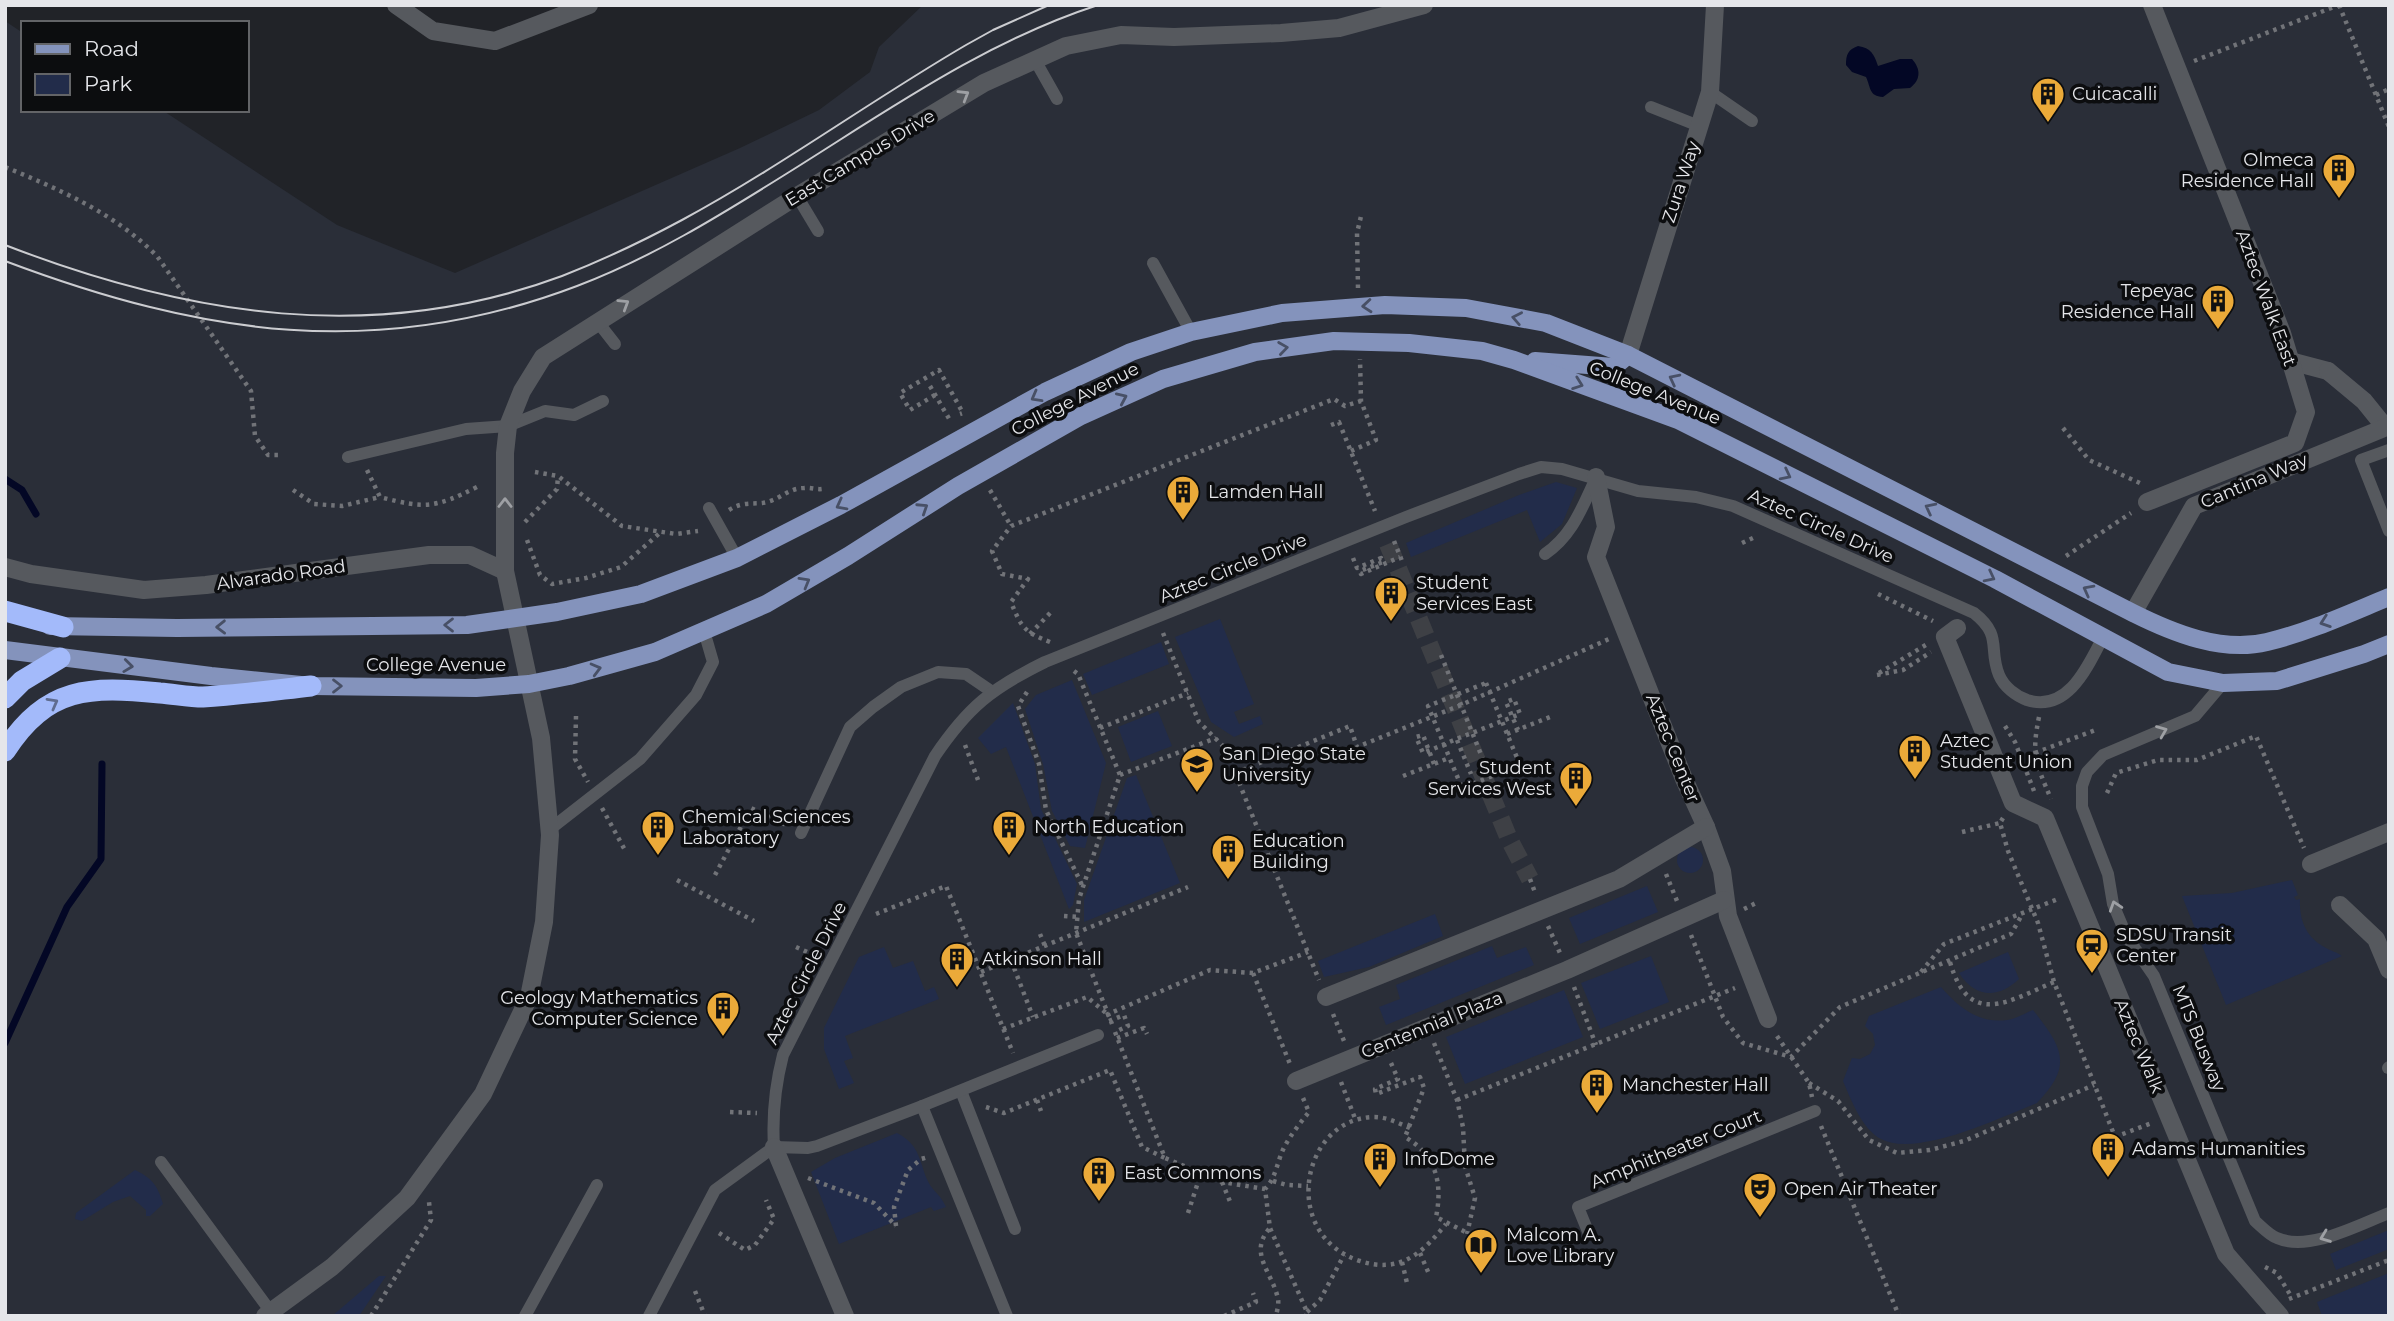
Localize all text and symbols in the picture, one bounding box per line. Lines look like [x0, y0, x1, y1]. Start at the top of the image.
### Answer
legend [21, 21, 248, 112]
text: Road [84, 36, 139, 61]
text: Park [84, 71, 132, 96]
building icon: Cuicacalli [2029, 75, 2067, 124]
place label: Cuicacalli [2072, 83, 2157, 105]
one-way arrow [957, 90, 970, 103]
street label: East Campus Drive [781, 105, 939, 211]
street label: Zura Way [1657, 138, 1705, 226]
place label: Olmeca Residence Hall [2181, 149, 2314, 192]
building icon: Olmeca Residence Hall [2320, 151, 2358, 200]
street label: Aztec Walk East [2231, 227, 2301, 369]
place label: Tepeyac Residence Hall [2061, 280, 2194, 323]
building icon: Tepeyac Residence Hall [2199, 282, 2237, 331]
one-way arrow [1362, 298, 1373, 313]
one-way arrow [617, 300, 630, 313]
one-way arrow [1511, 311, 1523, 326]
one-way arrow [1277, 341, 1289, 356]
street label: College Avenue [1008, 357, 1142, 441]
street label: College Avenue [1586, 357, 1724, 429]
one-way arrow [1669, 373, 1681, 387]
one-way arrow [1572, 375, 1584, 389]
one-way arrow [1030, 389, 1043, 403]
one-way arrow [1115, 392, 1127, 406]
street label: Cantina Way [2197, 448, 2311, 513]
one-way arrow [1779, 466, 1791, 480]
building icon: Lamden Hall [1164, 473, 1202, 522]
place label: Lamden Hall [1208, 481, 1323, 503]
street label: Aztec Circle Drive [1745, 484, 1897, 568]
one-way arrow [497, 497, 513, 508]
one-way arrow [835, 497, 848, 510]
one-way arrow [1925, 503, 1937, 517]
one-way arrow [916, 504, 929, 517]
street label: Aztec Circle Drive [1156, 528, 1310, 608]
street label: Alvarado Road [215, 555, 347, 595]
one-way arrow [1983, 569, 1995, 582]
place label: Student Services East [1416, 572, 1533, 615]
building icon: Student Services East [1372, 574, 1410, 623]
one-way arrow [798, 577, 811, 590]
one-way arrow [2083, 585, 2095, 598]
one-way arrow [2320, 614, 2332, 628]
one-way arrow [443, 617, 453, 633]
one-way arrow [215, 619, 226, 635]
street label: College Avenue [366, 654, 506, 676]
one-way arrow [122, 659, 134, 674]
one-way arrow [590, 663, 602, 677]
one-way arrow [332, 678, 343, 694]
street label: Aztec Center [1641, 690, 1705, 806]
one-way arrow [46, 698, 58, 712]
one-way arrow [2156, 726, 2168, 740]
place label: Aztec Student Union [1940, 730, 2072, 773]
building icon: Aztec Student Union [1896, 732, 1934, 781]
place label: San Diego State University [1222, 743, 1366, 786]
school or university icon: San Diego State University [1178, 745, 1216, 794]
place label: Student Services West [1428, 757, 1552, 800]
building icon: Student Services West [1557, 759, 1595, 808]
place label: Chemical Sciences Laboratory [682, 806, 851, 849]
building icon: Chemical Sciences Laboratory [639, 808, 677, 857]
building icon: North Education [990, 808, 1028, 857]
place label: North Education [1034, 816, 1184, 838]
place label: Education Building [1252, 830, 1345, 873]
building icon: Education Building [1209, 832, 1247, 881]
street label: Aztec Circle Drive [761, 898, 851, 1048]
one-way arrow [2109, 900, 2124, 912]
place label: SDSU Transit Center [2116, 924, 2232, 967]
station icon: SDSU Transit Center [2073, 926, 2111, 975]
building icon: Atkinson Hall [938, 940, 976, 989]
place label: Atkinson Hall [982, 948, 1102, 970]
street label: MTS Busway [2168, 982, 2230, 1095]
place label: Geology Mathematics Computer Science [500, 987, 698, 1030]
street label: Centennial Plaza [1358, 987, 1506, 1063]
building icon: Geology Mathematics Computer Science [704, 989, 742, 1038]
street label: Aztec Walk [2109, 996, 2169, 1097]
building icon: Manchester Hall [1578, 1066, 1616, 1115]
place label: Manchester Hall [1622, 1074, 1769, 1096]
street label: Amphitheater Court [1587, 1105, 1765, 1193]
building icon: Adams Humanities [2089, 1130, 2127, 1179]
place label: Adams Humanities [2132, 1138, 2306, 1160]
building icon: InfoDome [1361, 1140, 1399, 1189]
place label: InfoDome [1404, 1148, 1495, 1170]
building icon: East Commons [1080, 1154, 1118, 1203]
place label: East Commons [1124, 1162, 1262, 1184]
theatre icon: Open Air Theater [1741, 1170, 1779, 1219]
place label: Open Air Theater [1784, 1178, 1938, 1200]
place label: Malcom A. Love Library [1506, 1224, 1614, 1267]
library icon: Malcom A. Love Library [1462, 1226, 1500, 1275]
one-way arrow [2319, 1229, 2331, 1243]

